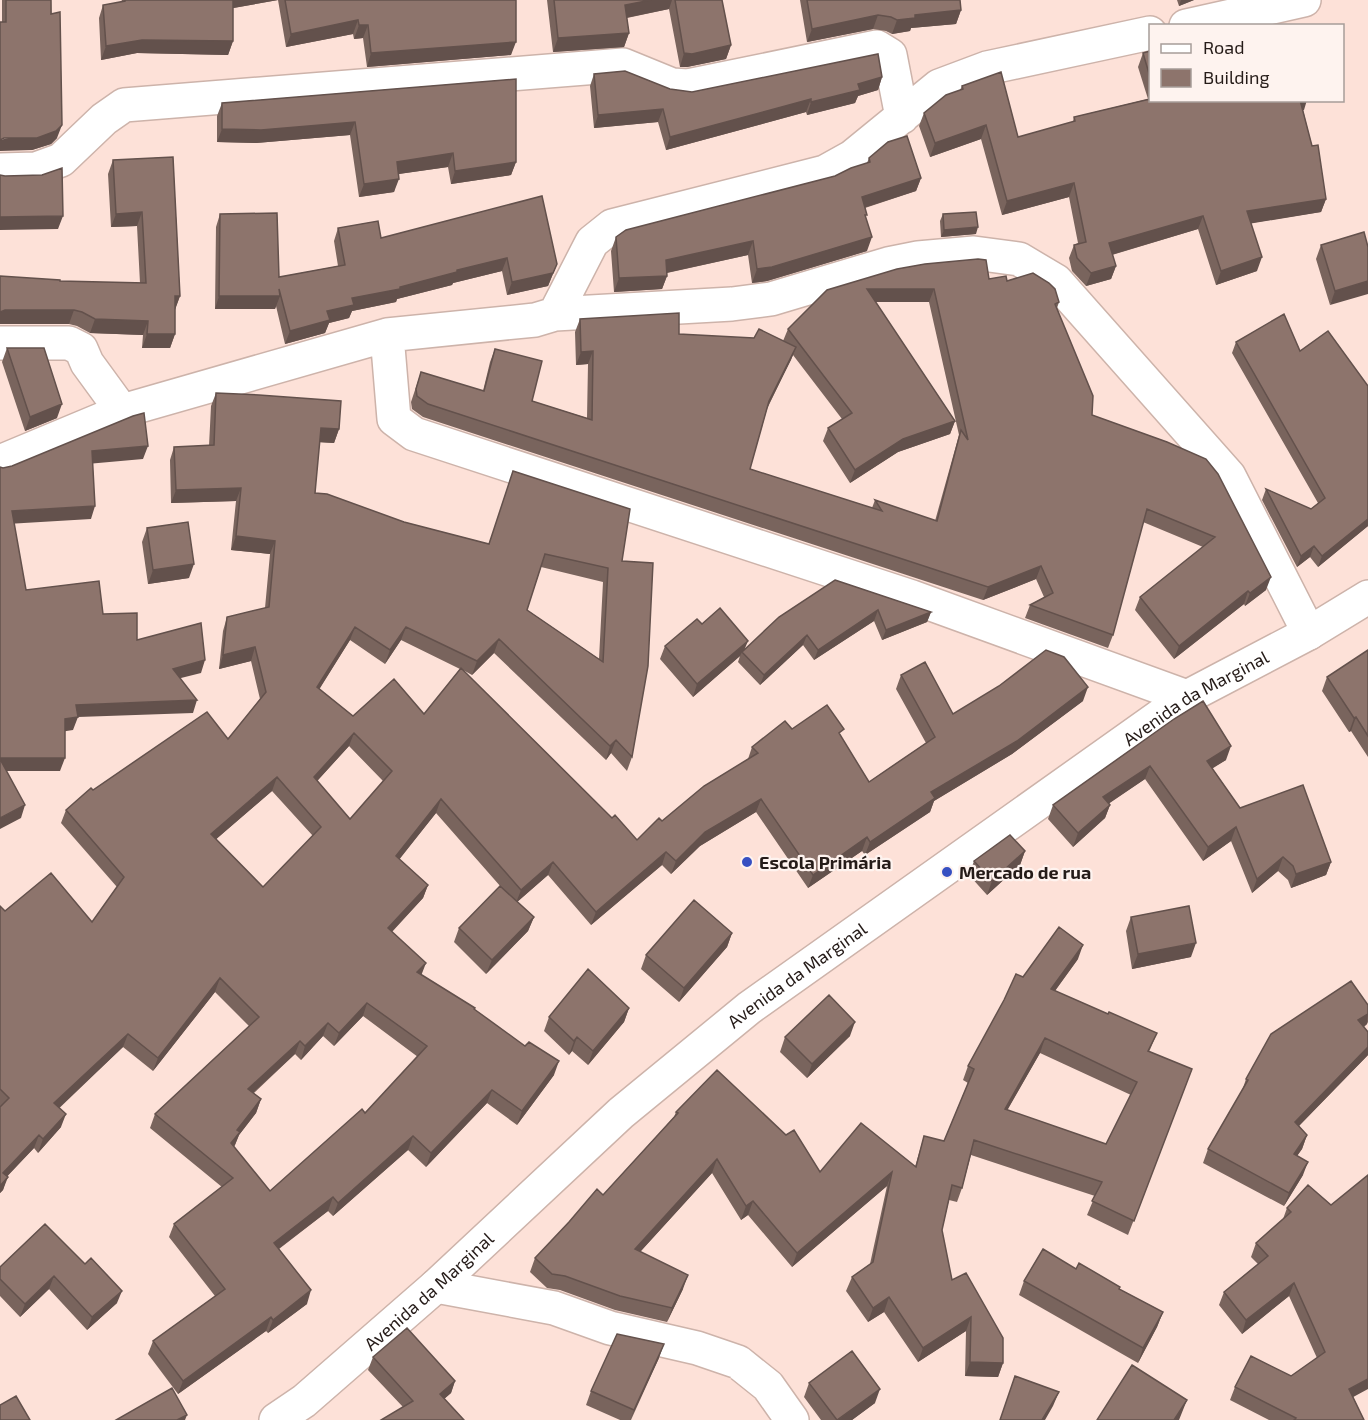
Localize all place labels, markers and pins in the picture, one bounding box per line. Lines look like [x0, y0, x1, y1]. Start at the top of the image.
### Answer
place label: Escola Primária [759, 851, 892, 873]
marker: Escola Primária [740, 855, 754, 869]
place label: Mercado de rua [959, 861, 1091, 883]
marker: Mercado de rua [940, 865, 954, 879]

